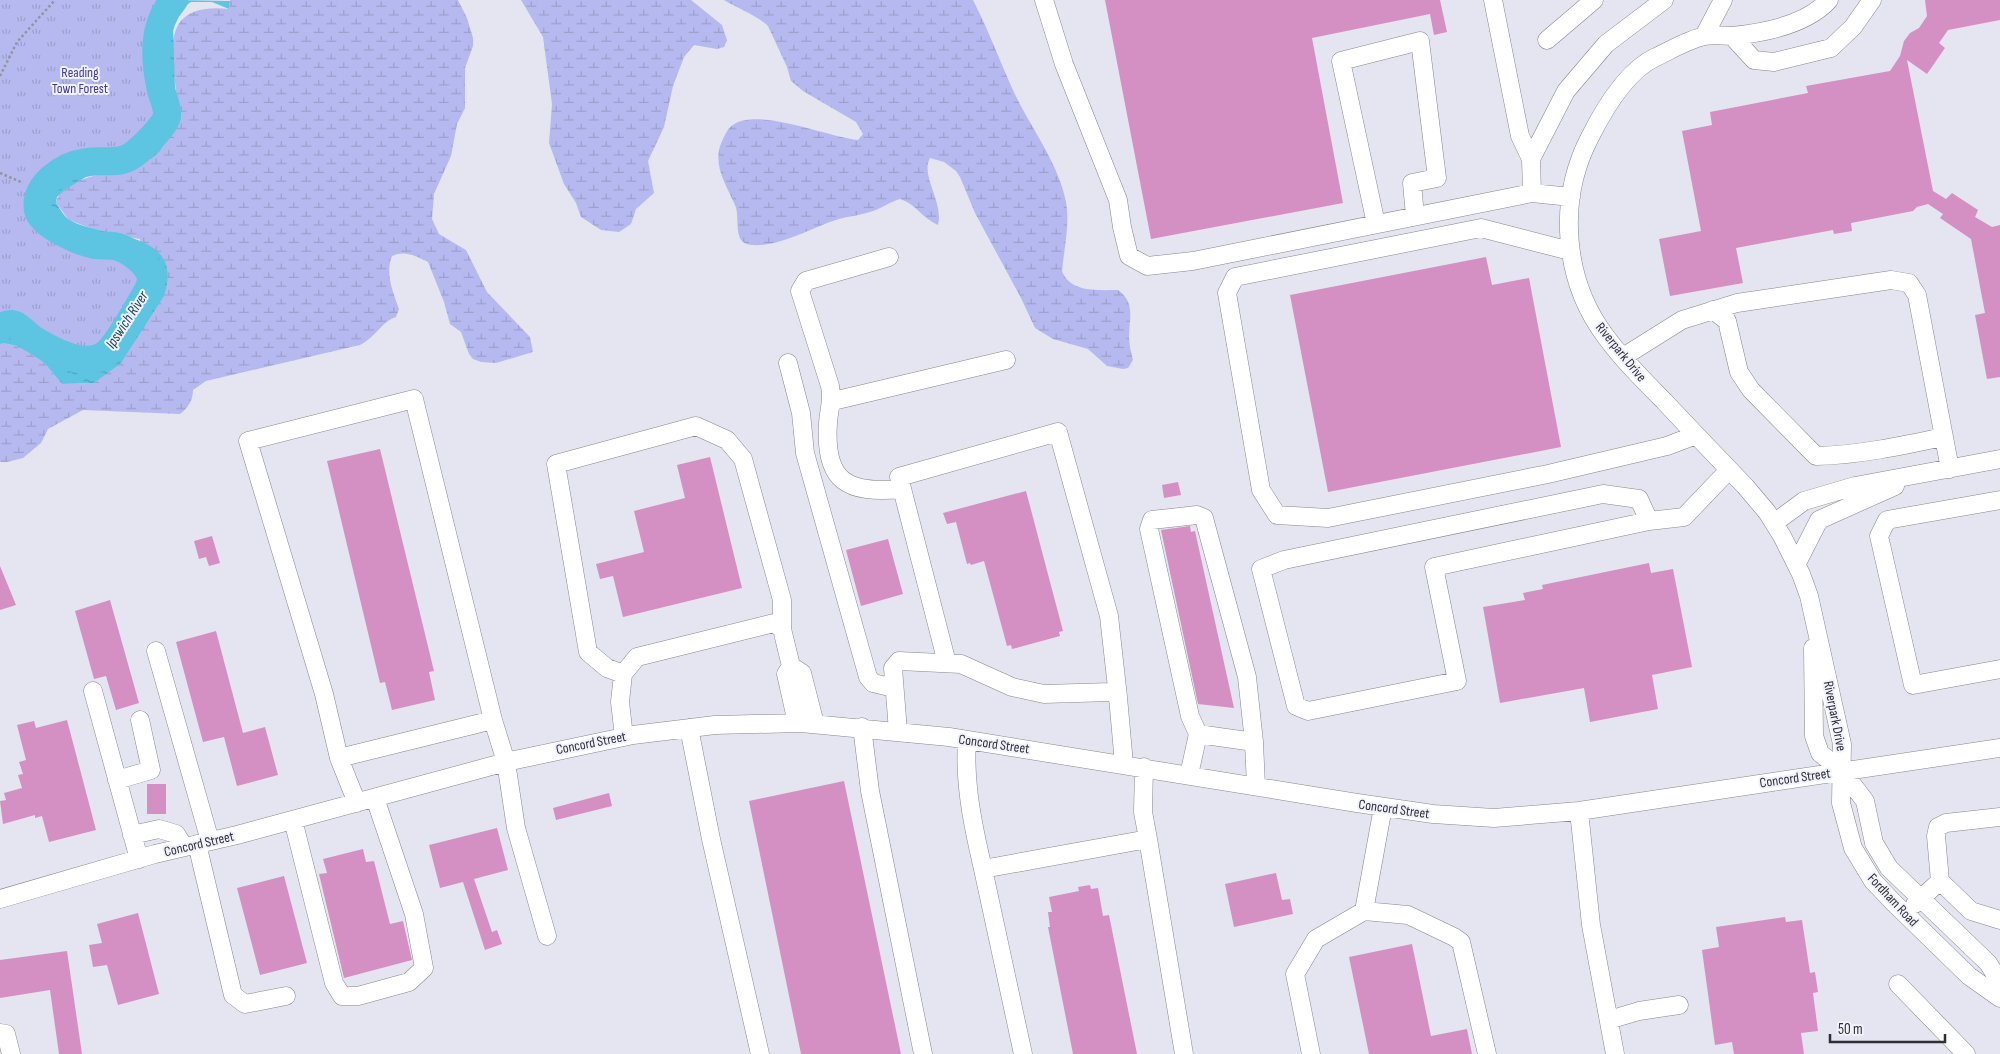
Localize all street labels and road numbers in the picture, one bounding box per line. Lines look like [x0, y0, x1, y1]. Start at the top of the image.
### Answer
street label: Riverpark Drive [1592, 319, 1650, 385]
street label: Riverpark Drive [1820, 679, 1850, 753]
street label: Concord Street [554, 728, 628, 758]
street label: Concord Street [958, 731, 1030, 757]
street label: Concord Street [1759, 765, 1831, 791]
street label: Concord Street [1358, 796, 1430, 822]
street label: Concord Street [162, 828, 236, 860]
street label: Fordham Road [1864, 870, 1922, 930]

